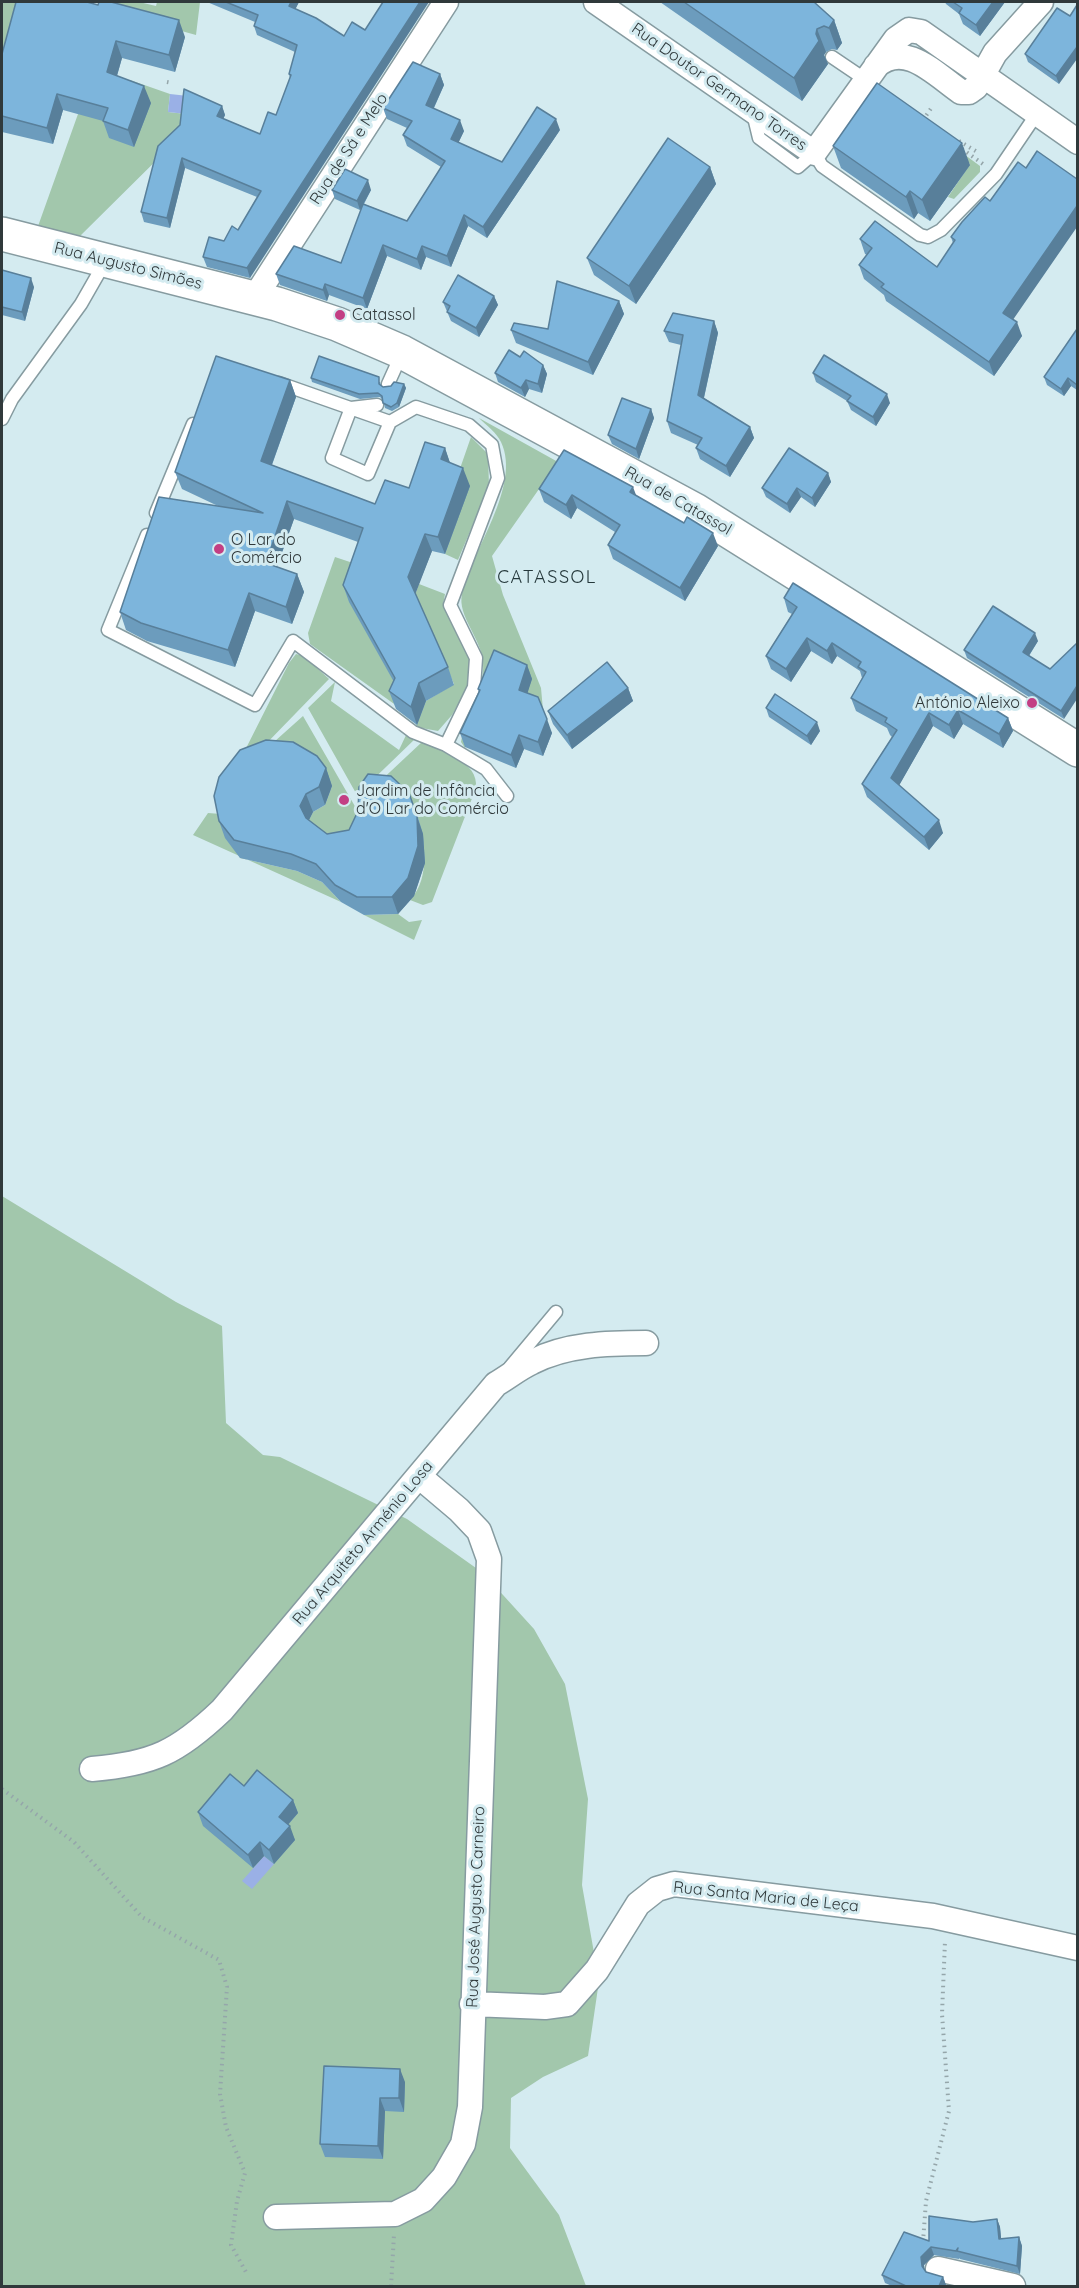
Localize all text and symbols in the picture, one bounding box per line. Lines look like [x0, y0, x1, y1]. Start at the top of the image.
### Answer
street label: Rua Doutor Germano Torres [628, 19, 810, 155]
street label: Rua de Sá e Melo [306, 90, 392, 208]
street label: Rua Augusto Simões [52, 238, 204, 294]
place label: Catassol [352, 305, 416, 325]
marker: Catassol [333, 308, 347, 322]
street label: Rua de Catassol [621, 463, 735, 539]
place label: O Lar do Comércio [231, 530, 302, 568]
marker: O Lar do Comércio [212, 542, 226, 556]
district label: CATASSOL [497, 567, 597, 589]
place label: António Aleixo [915, 693, 1020, 713]
marker: António Aleixo [1025, 696, 1039, 710]
place label: Jardim de Infância d'O Lar do Comércio [356, 781, 509, 819]
marker: Jardim de Infância d'O Lar do Comércio [337, 793, 351, 807]
street label: Rua Arquiteto Arménio Losa [289, 1457, 437, 1629]
street label: Rua José Augusto Carneiro [463, 1806, 489, 2008]
street label: Rua Santa Maria de Leça [672, 1878, 860, 1916]

